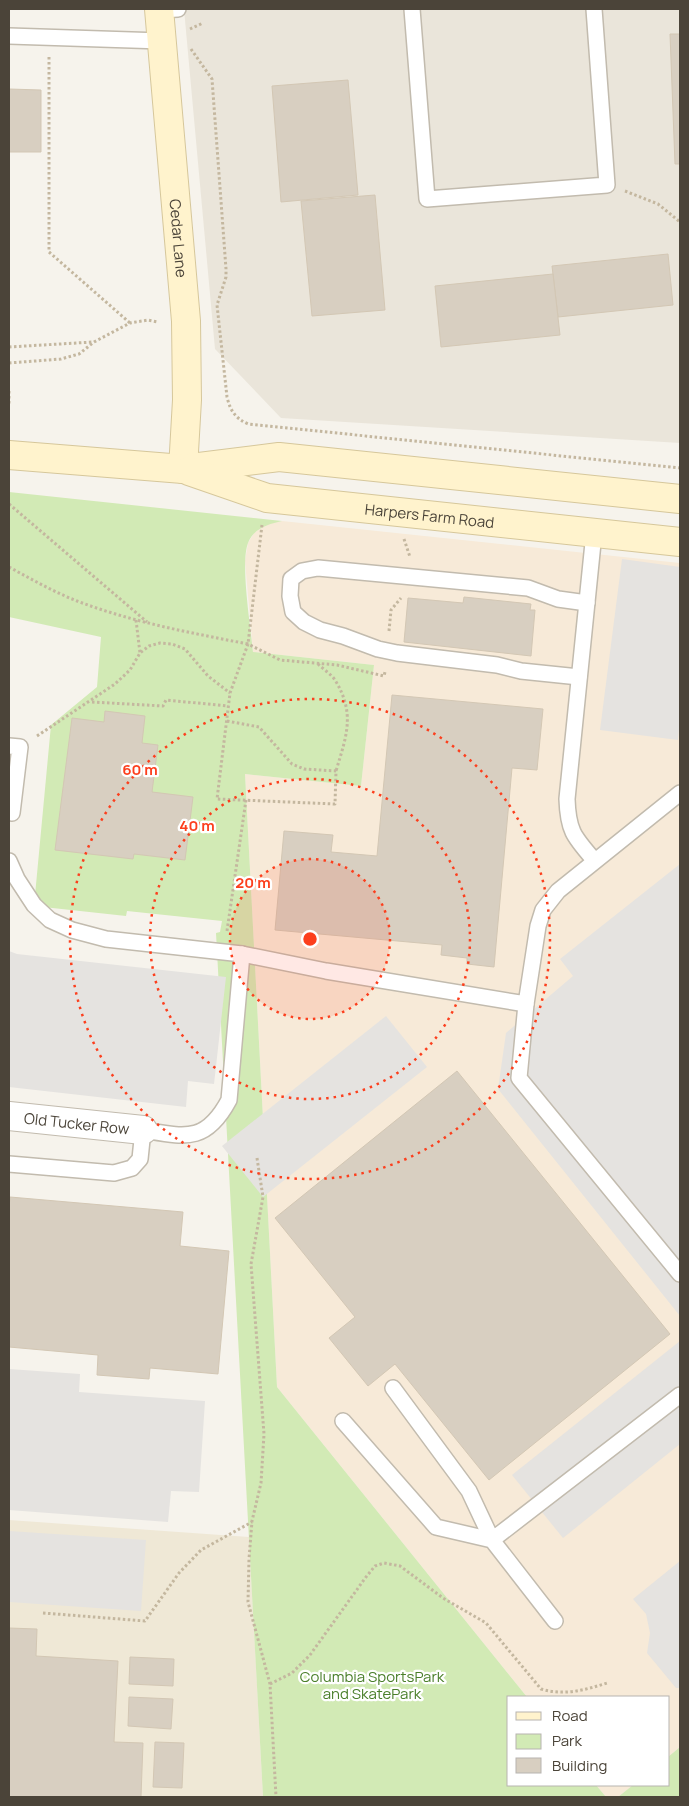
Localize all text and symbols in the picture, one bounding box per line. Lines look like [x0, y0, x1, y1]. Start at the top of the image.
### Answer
street label: Cedar Lane [165, 198, 193, 279]
street label: Harpers Farm Road [364, 498, 495, 533]
text: 60 m [122, 759, 158, 780]
text: 40 m [179, 815, 215, 836]
text: 20 m [235, 872, 271, 893]
centre of rings [301, 930, 319, 948]
street label: Old Tucker Row [23, 1107, 131, 1139]
park label: Columbia SportsPark and SkatePark [300, 1666, 445, 1704]
legend [507, 1696, 669, 1786]
text: Road [552, 1705, 588, 1726]
text: Park [552, 1730, 582, 1751]
text: Building [552, 1755, 607, 1776]

